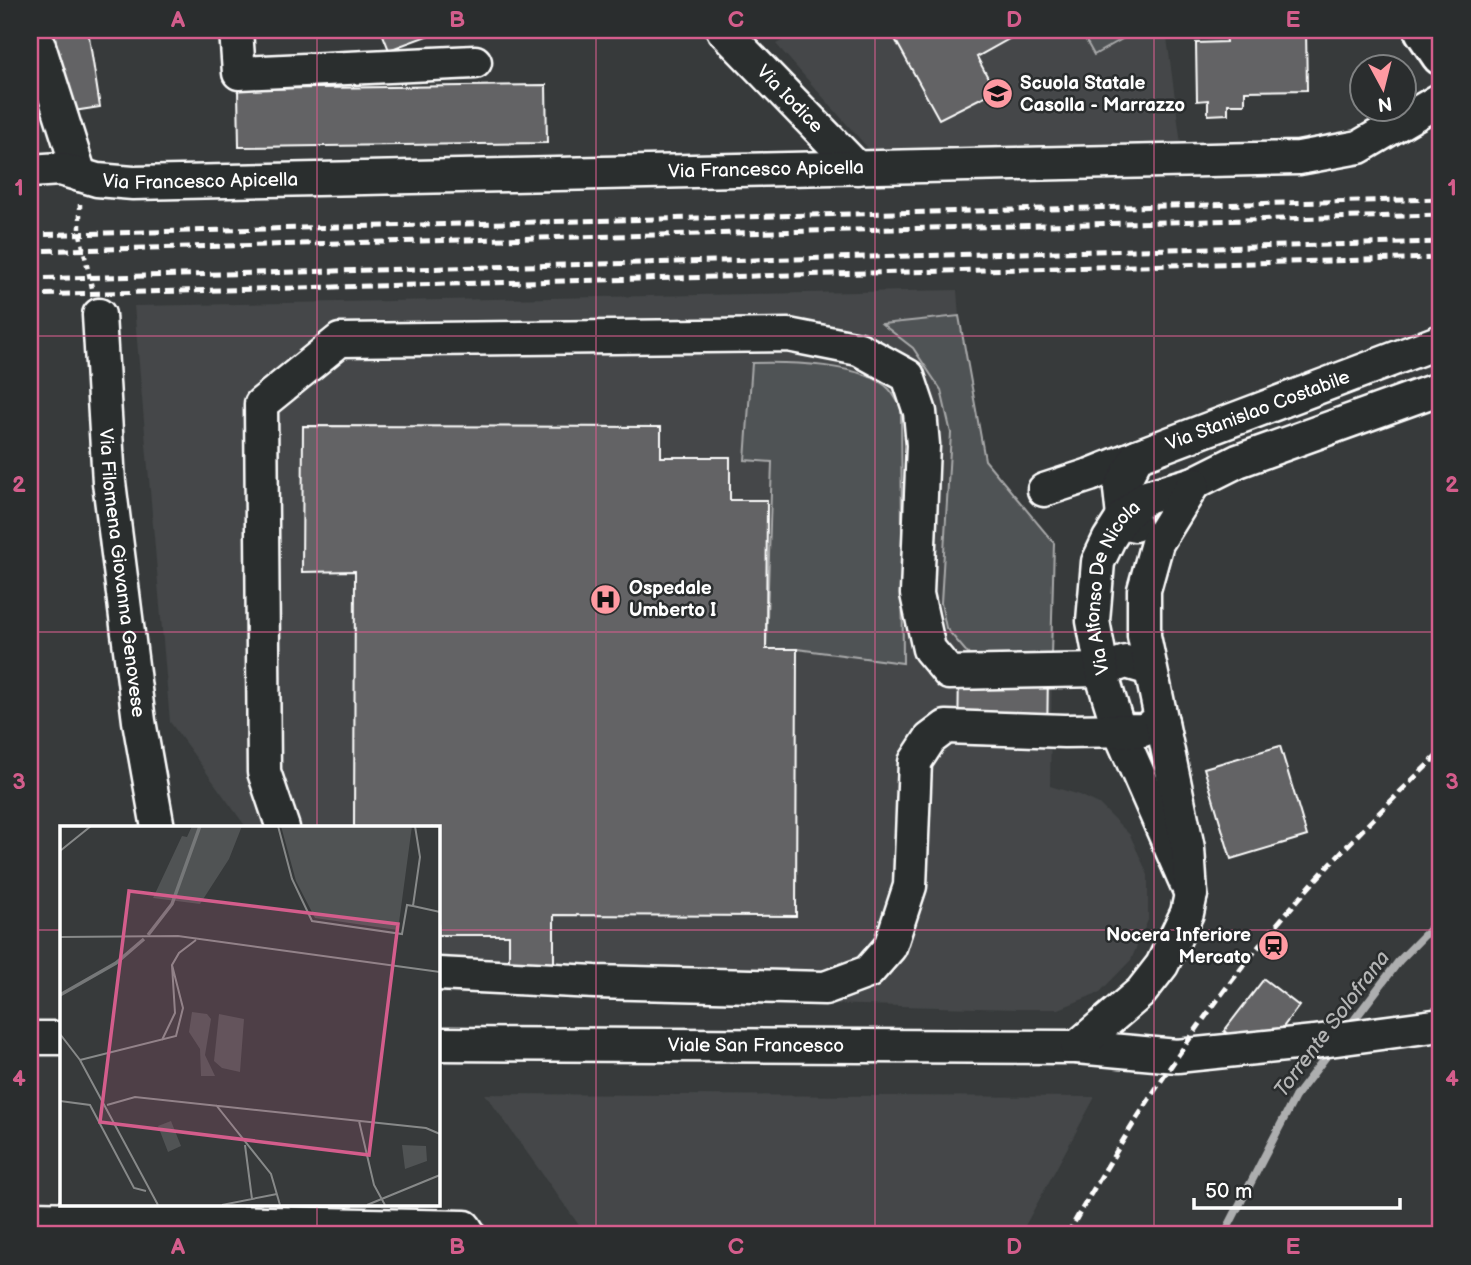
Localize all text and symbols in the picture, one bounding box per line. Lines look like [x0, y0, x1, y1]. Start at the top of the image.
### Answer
text: A [170, 6, 186, 34]
text: B [449, 6, 465, 34]
text: C [728, 6, 744, 34]
text: D [1006, 6, 1022, 34]
text: E [1286, 6, 1301, 34]
north arrow [1348, 52, 1418, 122]
street label: Via Iodice [752, 60, 828, 138]
place label: Scuola Statale Casolla - Marrazzo [1020, 72, 1185, 117]
school or university icon: Scuola Statale Casolla - Marrazzo [980, 77, 1014, 111]
text: N [1376, 91, 1393, 116]
street label: Via Francesco Apicella [668, 156, 864, 183]
street label: Via Francesco Apicella [101, 168, 298, 195]
text: 1 [14, 174, 24, 202]
text: 1 [1447, 174, 1457, 202]
street label: Via Stanislao Costabile [1163, 365, 1353, 456]
street label: Via Filomena Giovanna Genovese [94, 428, 150, 719]
text: 2 [12, 471, 26, 499]
text: 2 [1445, 471, 1459, 499]
street label: Via Alfonso De Nicola [1081, 496, 1145, 677]
place label: Ospedale Umberto I [629, 577, 717, 622]
hospital icon: Ospedale Umberto I [589, 582, 623, 616]
text: 3 [12, 768, 26, 796]
text: 3 [1445, 768, 1459, 796]
inset map [60, 826, 439, 1206]
place label: Nocera Inferiore Mercato [1106, 924, 1251, 969]
station icon: Nocera Inferiore Mercato [1257, 929, 1291, 963]
water label: Torrente Solofrana [1269, 946, 1395, 1102]
street label: Viale San Francesco [668, 1034, 844, 1057]
text: 4 [12, 1065, 26, 1093]
text: 4 [1445, 1065, 1459, 1093]
scale bar [1194, 1167, 1401, 1211]
text: 50 m [1205, 1179, 1252, 1204]
text: A [170, 1233, 186, 1261]
text: B [449, 1233, 465, 1261]
text: C [728, 1233, 744, 1261]
text: D [1006, 1233, 1022, 1261]
text: E [1286, 1233, 1301, 1261]

